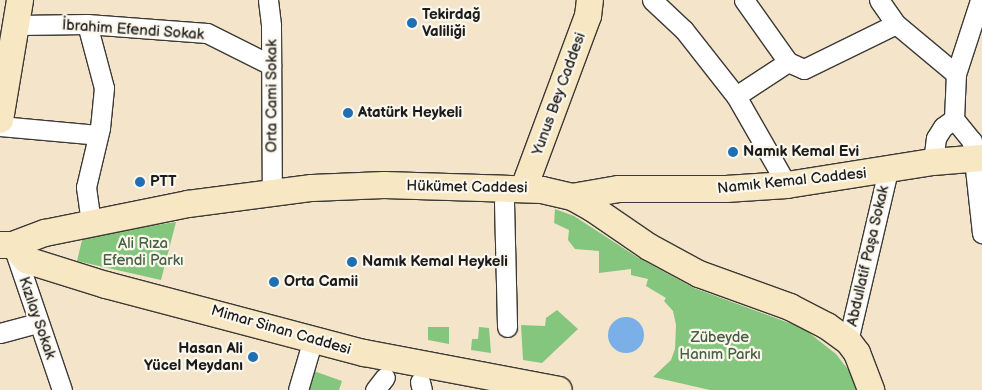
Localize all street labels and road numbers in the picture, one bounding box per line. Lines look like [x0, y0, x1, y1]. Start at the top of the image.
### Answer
street label: İbrahim Efendi Sokak [61, 16, 205, 44]
street label: Yunus Bey Caddesi [528, 30, 590, 158]
street label: Orta Cami Sokak [263, 39, 281, 153]
street label: Namık Kemal Caddesi [716, 164, 868, 198]
street label: Hükümet Caddesi [406, 177, 528, 197]
street label: Abdullatif Paşa Sokak [843, 184, 893, 328]
street label: Kızılay Sokak [14, 274, 60, 362]
street label: Mimar Sinan Caddesi [209, 301, 353, 359]

